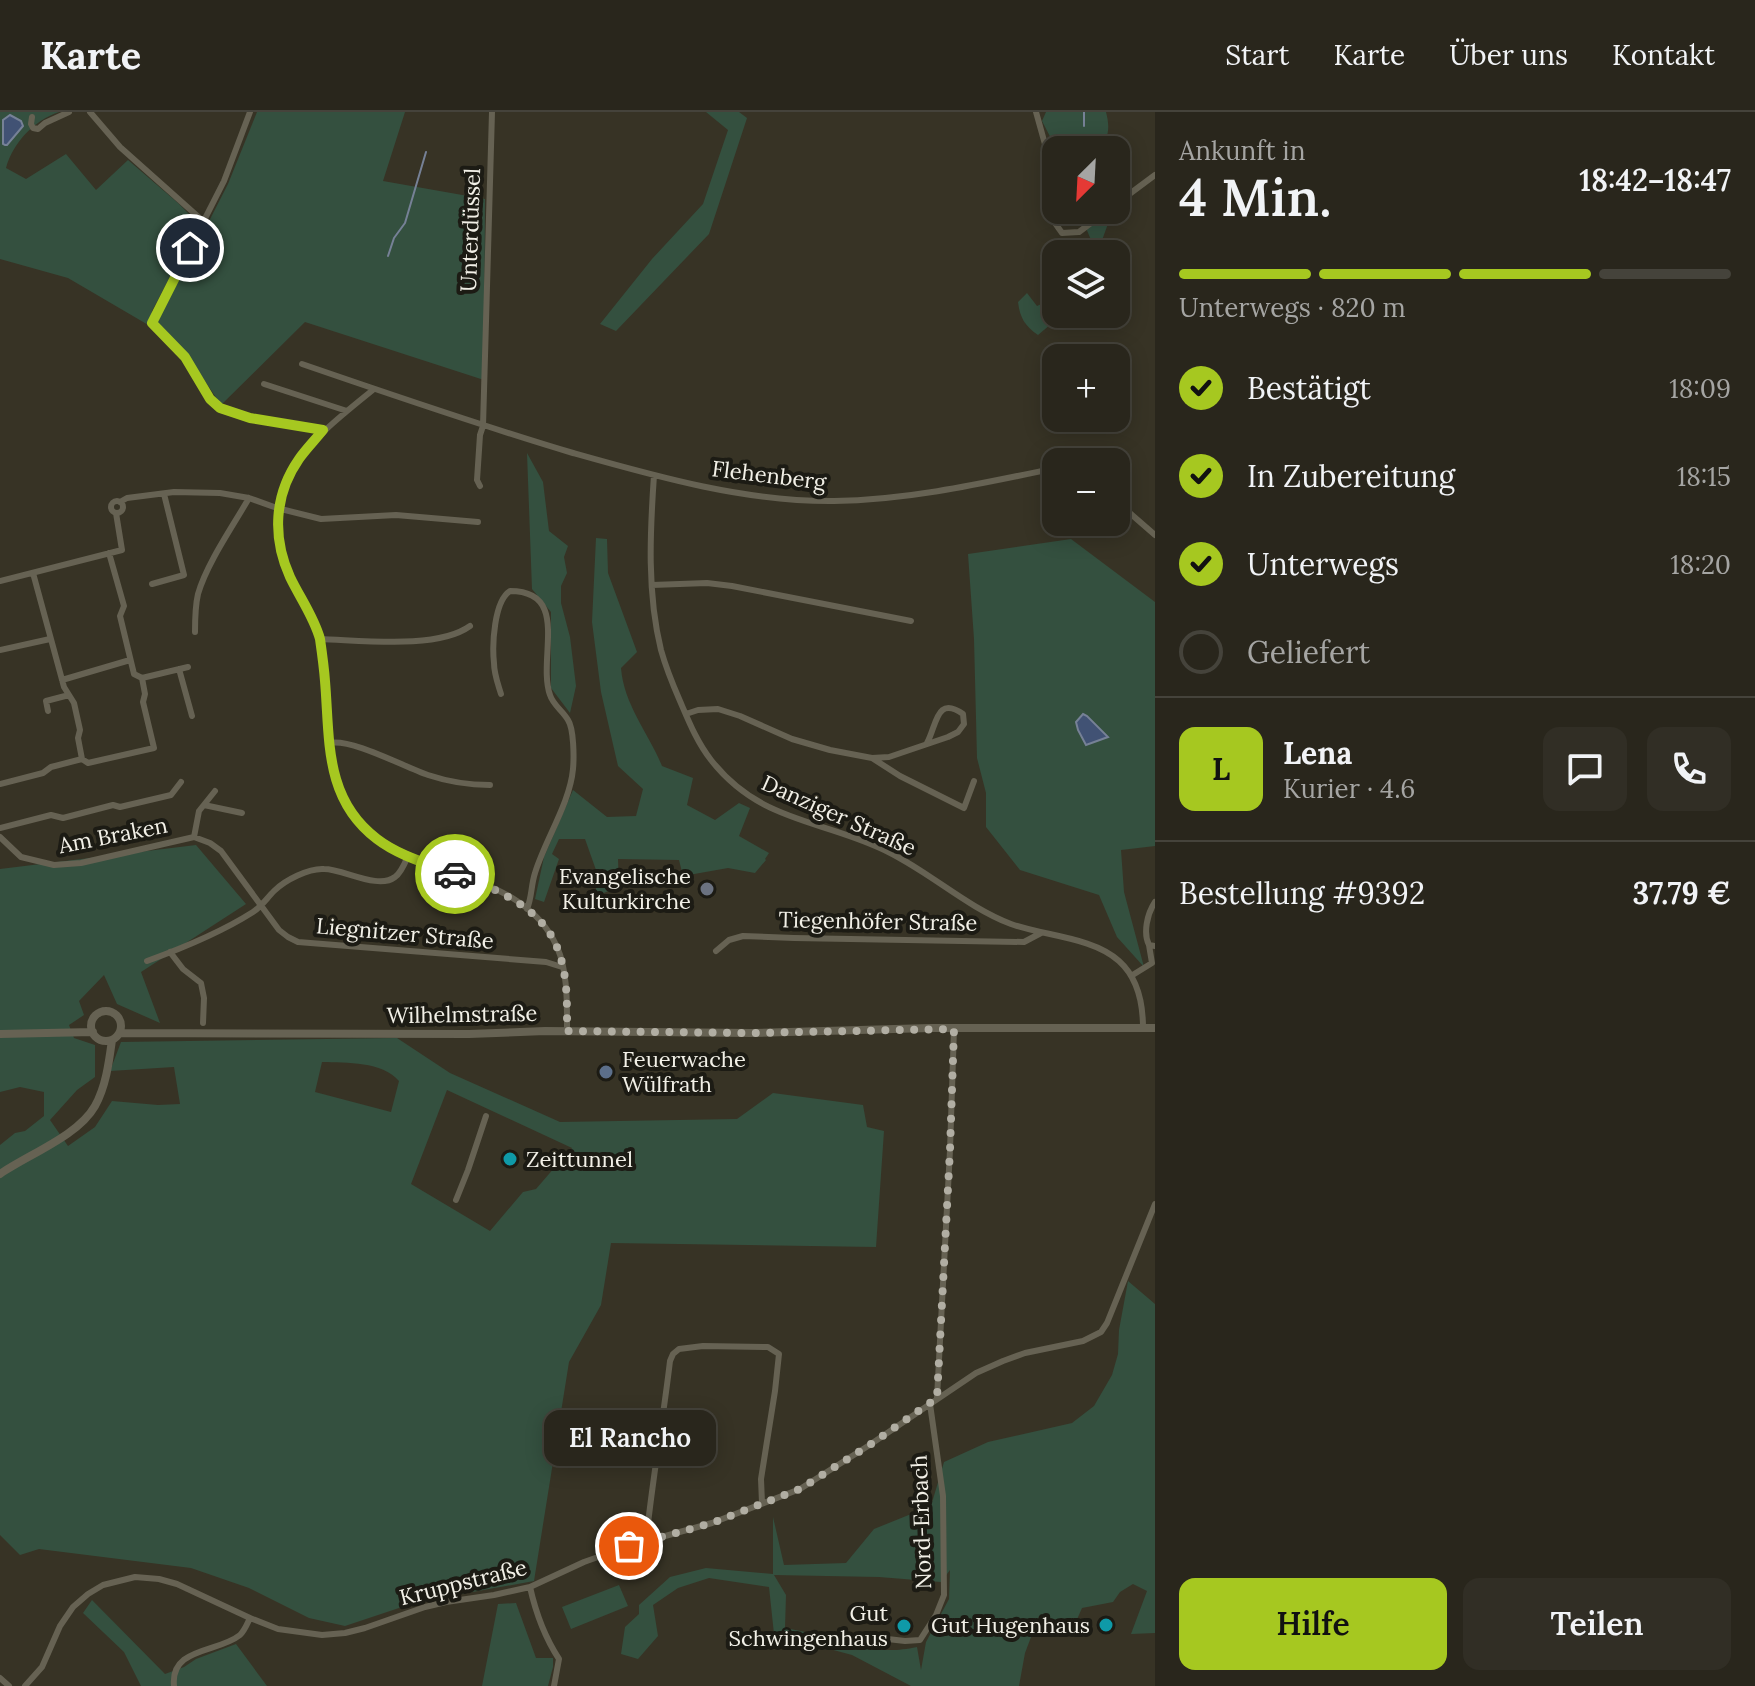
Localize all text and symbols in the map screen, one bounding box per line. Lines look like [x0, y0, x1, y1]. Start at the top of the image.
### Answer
text: Karte [40, 31, 141, 79]
text: Start [1225, 37, 1289, 73]
text: Karte [1333, 37, 1405, 73]
text: Über uns [1449, 37, 1568, 73]
text: Kontakt [1612, 37, 1715, 73]
text: Ankunft in [1179, 134, 1305, 167]
north arrow [1042, 136, 1130, 224]
map controls [1042, 136, 1130, 536]
text: 18:42–18:47 [1579, 161, 1731, 199]
text: 4 Min. [1179, 164, 1332, 230]
street label: Unterdüssel [454, 167, 486, 292]
pin [156, 214, 224, 282]
icon: home [168, 226, 212, 270]
button: layers [1042, 240, 1130, 328]
text: Unterwegs · 820 m [1179, 291, 1406, 324]
button: + [1042, 344, 1130, 432]
icon: check [1179, 366, 1223, 410]
text: Bestätigt [1247, 369, 1371, 407]
text: 18:09 [1669, 372, 1731, 405]
button: − [1042, 448, 1130, 536]
street label: Flehenberg [710, 454, 828, 496]
icon: check [1179, 454, 1223, 498]
text: In Zubereitung [1247, 457, 1455, 495]
text: 18:15 [1677, 460, 1731, 493]
icon: check [1179, 542, 1223, 586]
text: Unterwegs [1247, 545, 1399, 583]
text: 18:20 [1670, 548, 1731, 581]
text: Geliefert [1247, 633, 1370, 671]
button: chat [1543, 727, 1627, 811]
button: phone [1647, 727, 1731, 811]
text: Lena [1283, 734, 1352, 772]
text: L [1212, 750, 1230, 788]
street label: Danziger Straße [757, 768, 921, 862]
text: Kurier · 4.6 [1283, 772, 1415, 805]
street label: Am Braken [55, 811, 170, 859]
courier [415, 834, 495, 914]
icon: car [433, 852, 477, 896]
place label: Evangelische Kulturkirche [559, 862, 691, 915]
text: Bestellung #9392 [1179, 874, 1425, 912]
text: 37.79 € [1632, 874, 1731, 912]
marker: Evangelische Kulturkirche [698, 880, 716, 898]
street label: Tiegenhöfer Straße [778, 905, 978, 937]
street label: Liegnitzer Straße [315, 911, 495, 955]
street label: Wilhelmstraße [386, 999, 538, 1029]
place label: Feuerwache Wülfrath [622, 1045, 746, 1098]
marker: Feuerwache Wülfrath [597, 1063, 615, 1081]
place label: Zeittunnel [526, 1145, 633, 1173]
marker: Zeittunnel [501, 1150, 519, 1168]
callout: El Rancho [543, 1410, 715, 1466]
text: El Rancho [569, 1421, 691, 1454]
street label: Nord-Erbach [905, 1454, 937, 1590]
pin [595, 1512, 663, 1580]
icon: bag [607, 1524, 651, 1568]
street label: Kruppstraße [396, 1553, 530, 1611]
button: Hilfe [1179, 1578, 1447, 1670]
button: Teilen [1463, 1578, 1731, 1670]
place label: Gut Schwingenhaus [729, 1599, 888, 1652]
place label: Gut Hugenhaus [931, 1611, 1090, 1639]
marker: Gut Hugenhaus [1097, 1616, 1115, 1634]
marker: Gut Schwingenhaus [895, 1617, 913, 1635]

